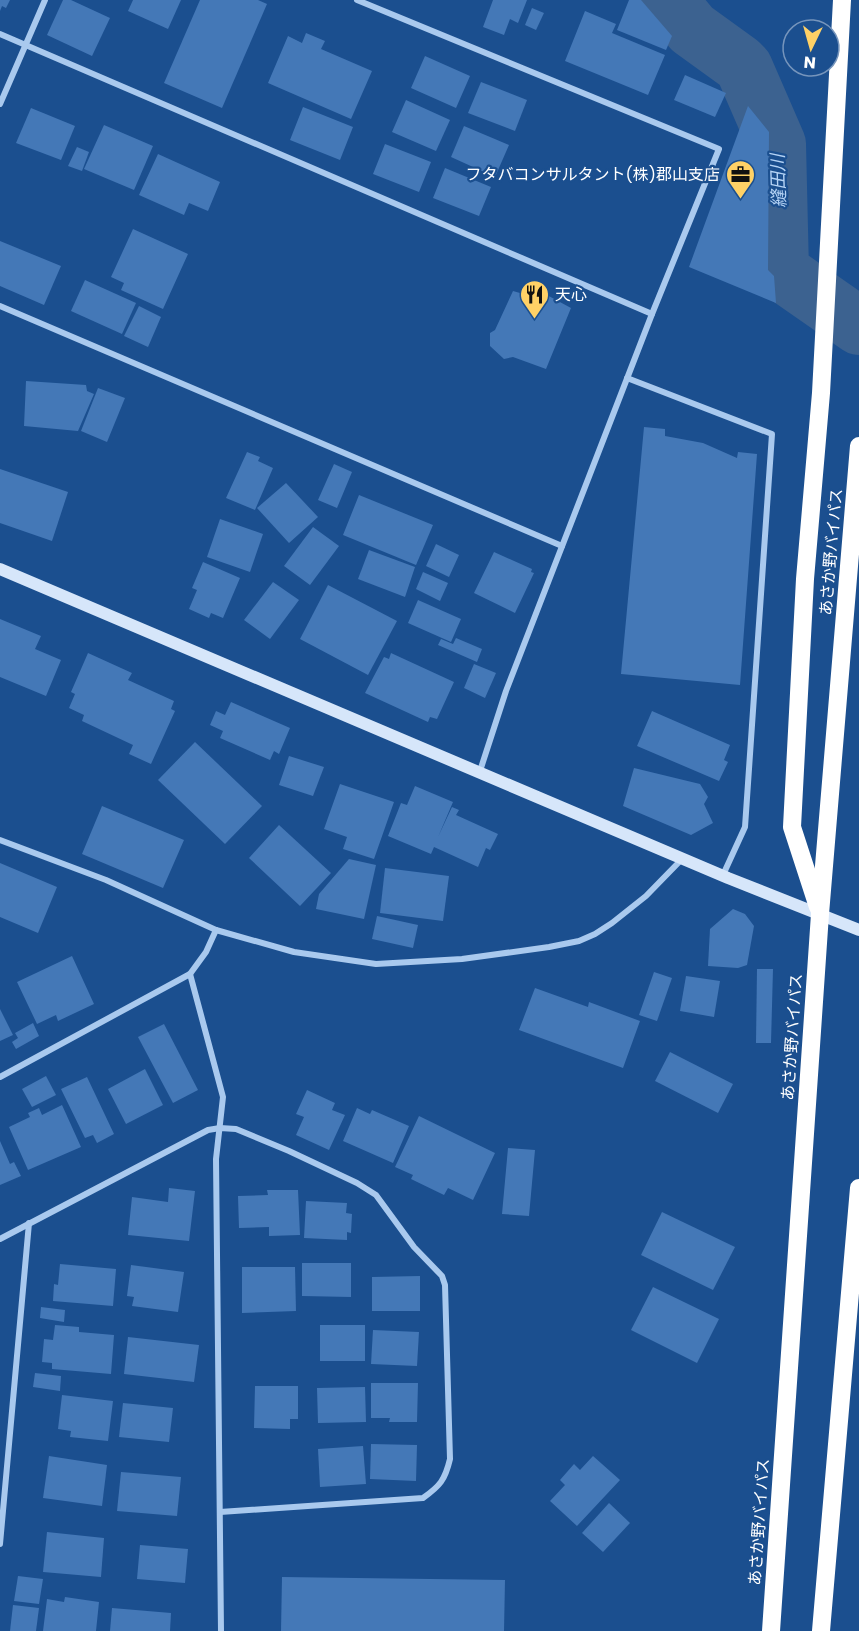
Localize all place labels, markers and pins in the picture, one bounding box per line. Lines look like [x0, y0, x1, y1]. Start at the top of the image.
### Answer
office icon: フタバコンサルタント(株)郡山支店 [725, 158, 757, 200]
place label: フタバコンサルタント(株)郡山支店 [465, 163, 720, 186]
restaurant icon: 天心 [518, 278, 550, 320]
place label: 天心 [555, 283, 587, 306]

